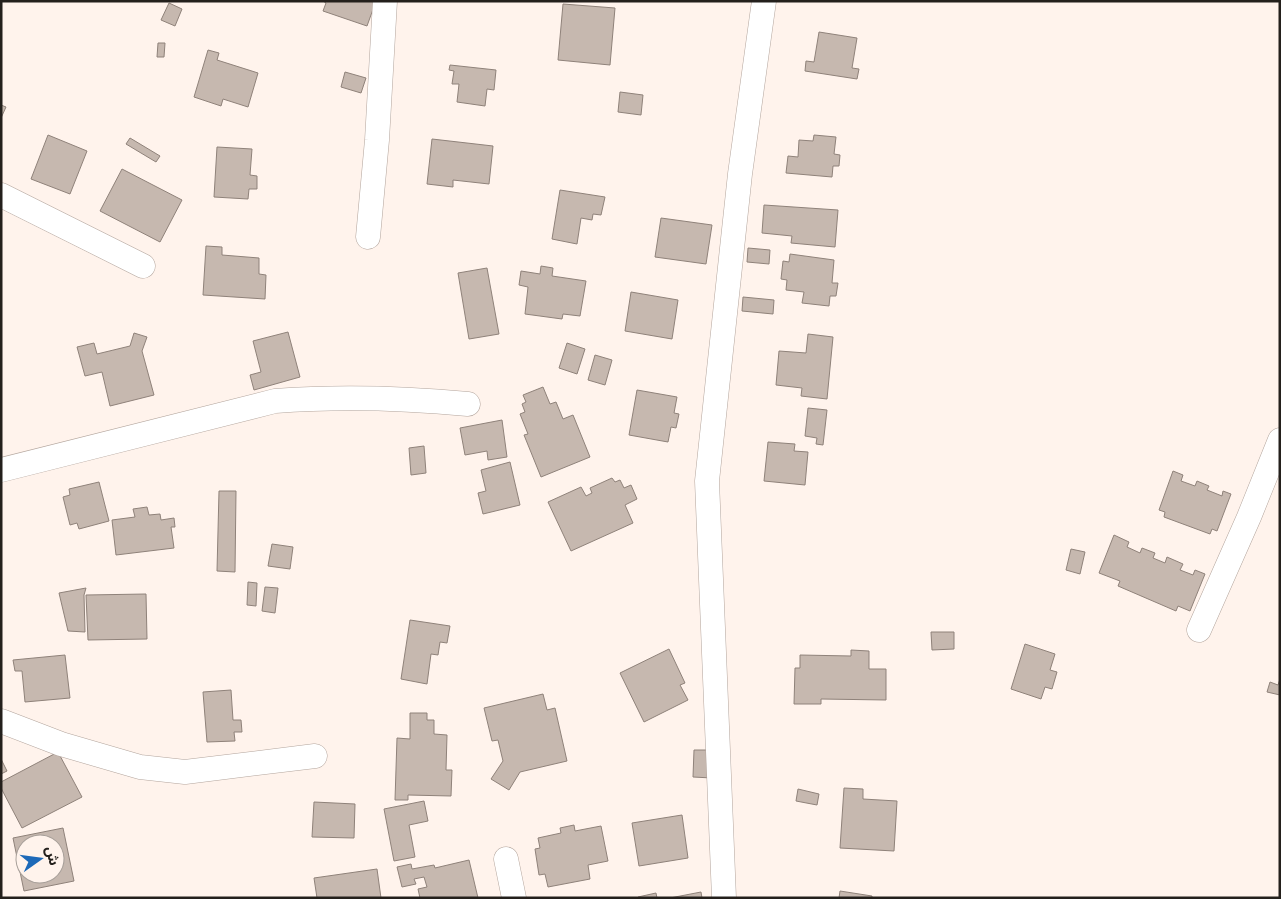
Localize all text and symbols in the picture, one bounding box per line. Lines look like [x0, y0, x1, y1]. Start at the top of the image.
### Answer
north arrow [15, 834, 65, 884]
text: ش [42, 844, 64, 867]

